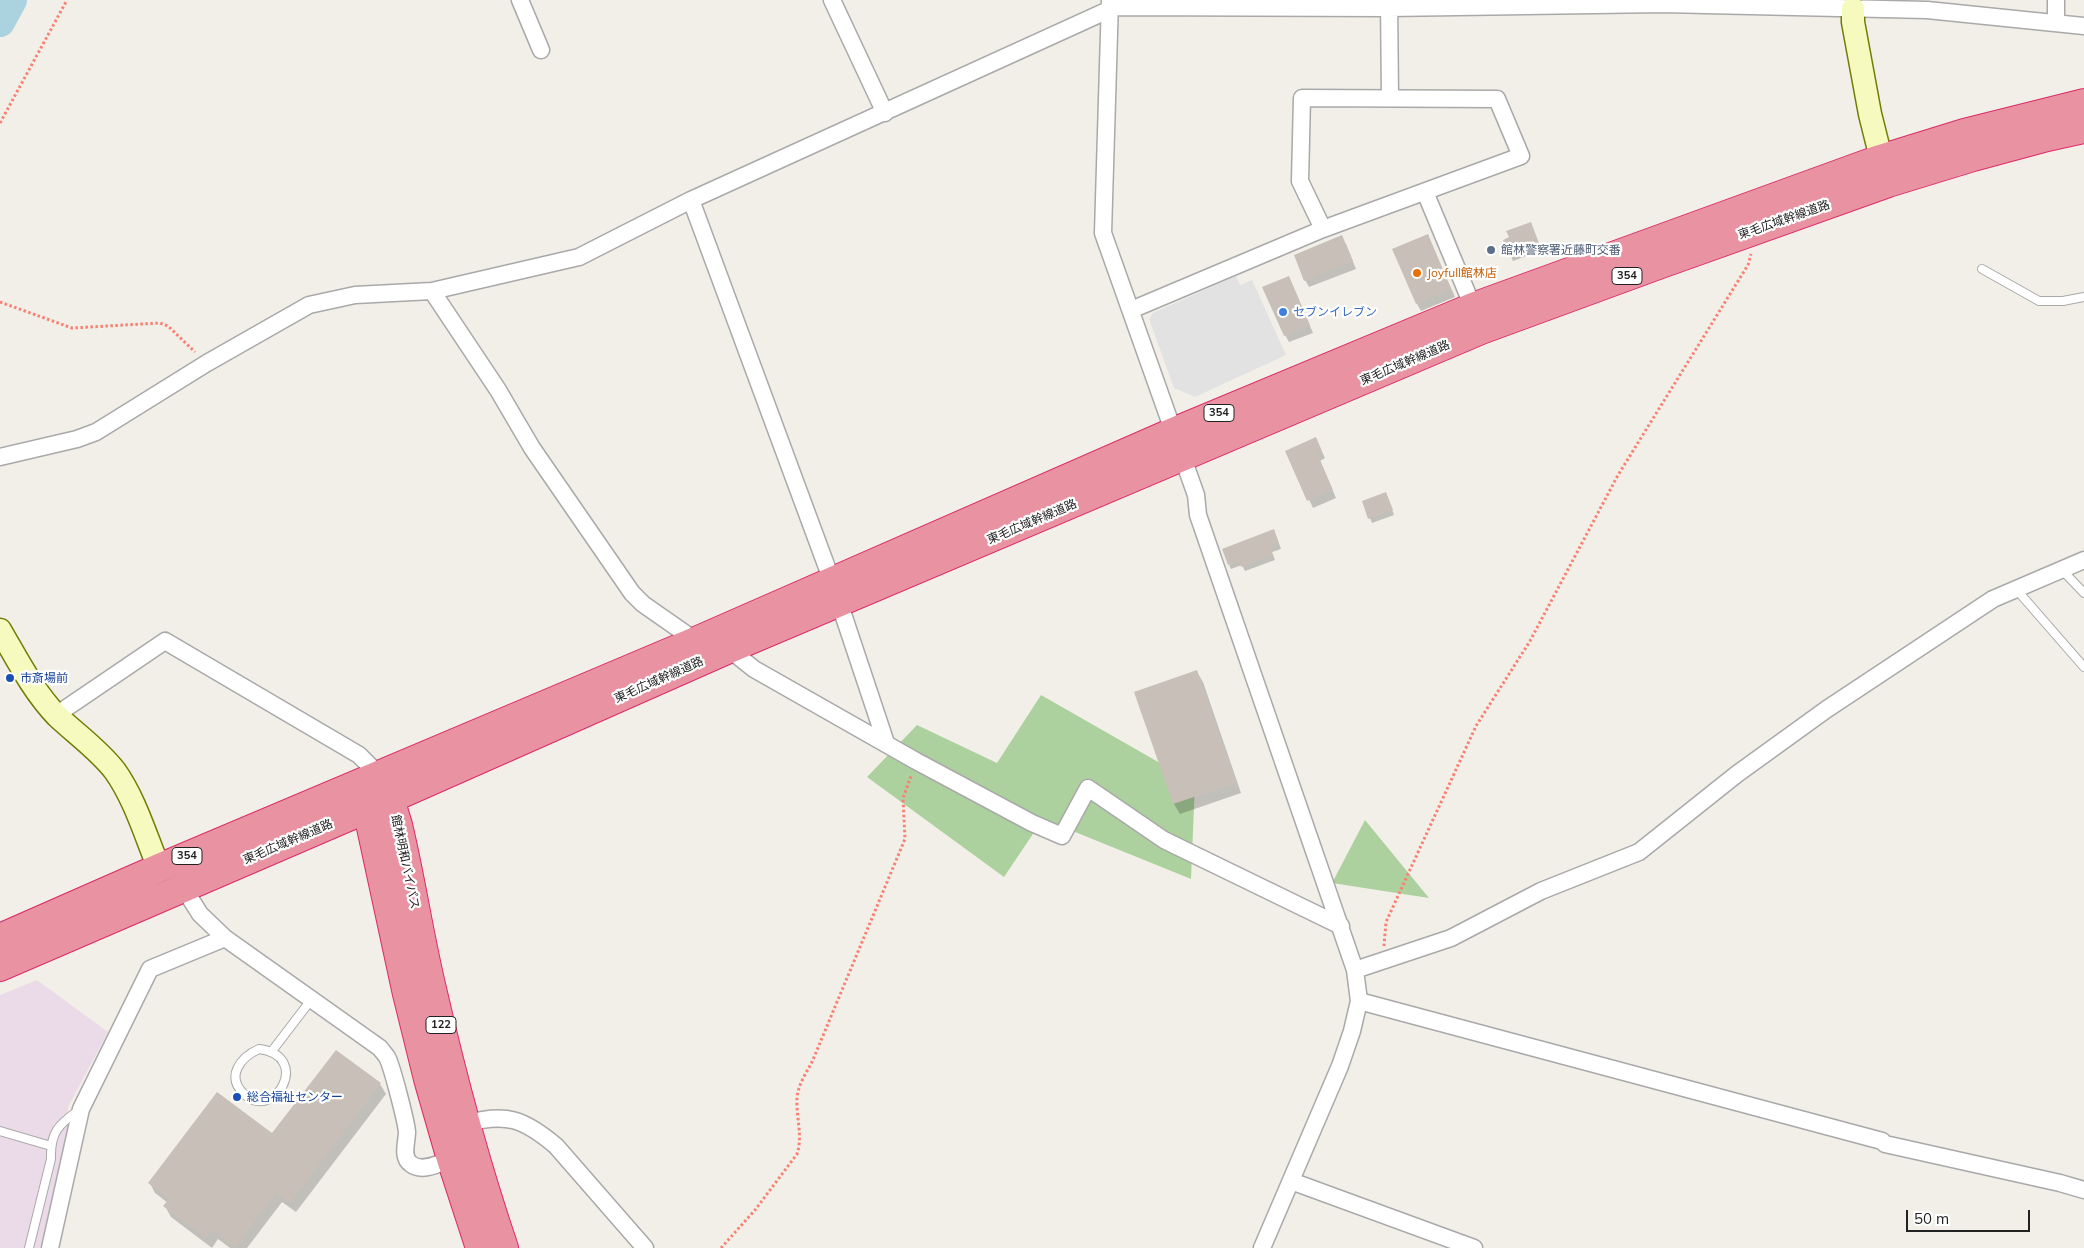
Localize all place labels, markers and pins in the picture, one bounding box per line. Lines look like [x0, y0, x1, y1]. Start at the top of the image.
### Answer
place label: 館林警察署近藤町交番 [1501, 243, 1621, 257]
marker: 館林警察署近藤町交番 [1485, 244, 1497, 256]
place label: Joyfull館林店 [1427, 266, 1497, 280]
marker: Joyfull館林店 [1411, 267, 1423, 279]
place label: セブンイレブン [1293, 305, 1377, 319]
marker: セブンイレブン [1277, 306, 1289, 318]
place label: 市斎場前 [20, 671, 68, 685]
marker: 市斎場前 [4, 672, 16, 684]
place label: 総合福祉センター [247, 1090, 343, 1104]
marker: 総合福祉センター [231, 1091, 243, 1103]

